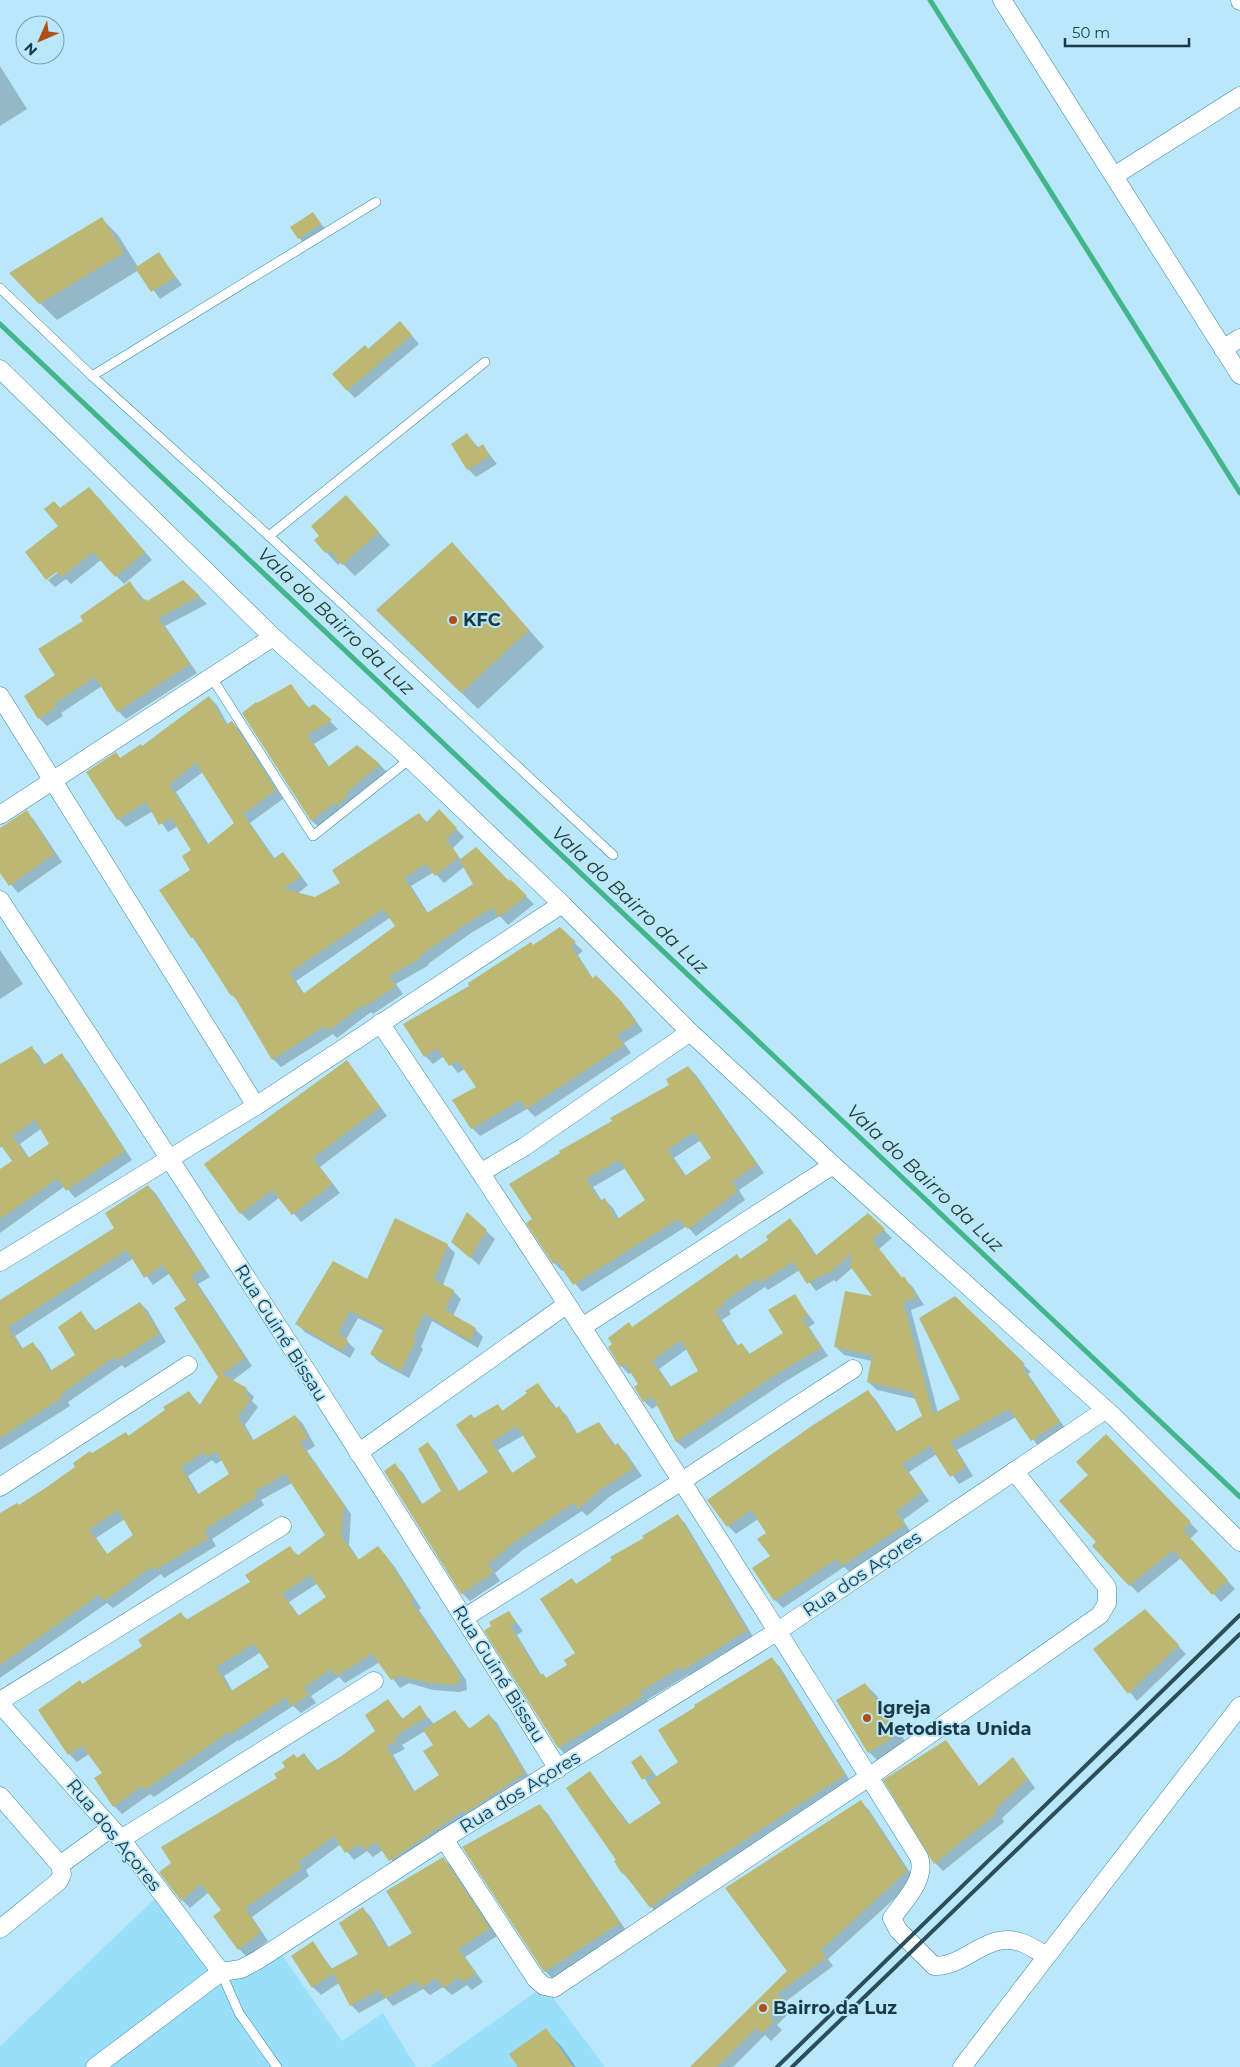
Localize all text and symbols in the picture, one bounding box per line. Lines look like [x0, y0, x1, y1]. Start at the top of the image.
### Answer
north arrow [15, 15, 65, 65]
scale bar [1065, 15, 1189, 47]
text: 50 m [1072, 23, 1110, 42]
text: N [20, 39, 41, 60]
water label: Vala do Bairro da Luz [253, 542, 419, 700]
place label: KFC [463, 609, 501, 631]
marker: KFC [447, 614, 459, 626]
water label: Vala do Bairro da Luz [547, 821, 713, 979]
water label: Vala do Bairro da Luz [842, 1099, 1008, 1257]
street label: Rua Guiné Bissau [230, 1260, 332, 1406]
street label: Rua dos Açores [799, 1526, 926, 1622]
street label: Rua Guiné Bissau [448, 1601, 550, 1747]
place label: Igreja Metodista Unida [877, 1697, 1032, 1740]
marker: Igreja Metodista Unida [861, 1712, 873, 1724]
street label: Rua dos Açores [456, 1746, 585, 1838]
street label: Rua dos Açores [62, 1774, 166, 1896]
place label: Bairro da Luz [773, 1997, 897, 2019]
marker: Bairro da Luz [757, 2002, 769, 2014]

